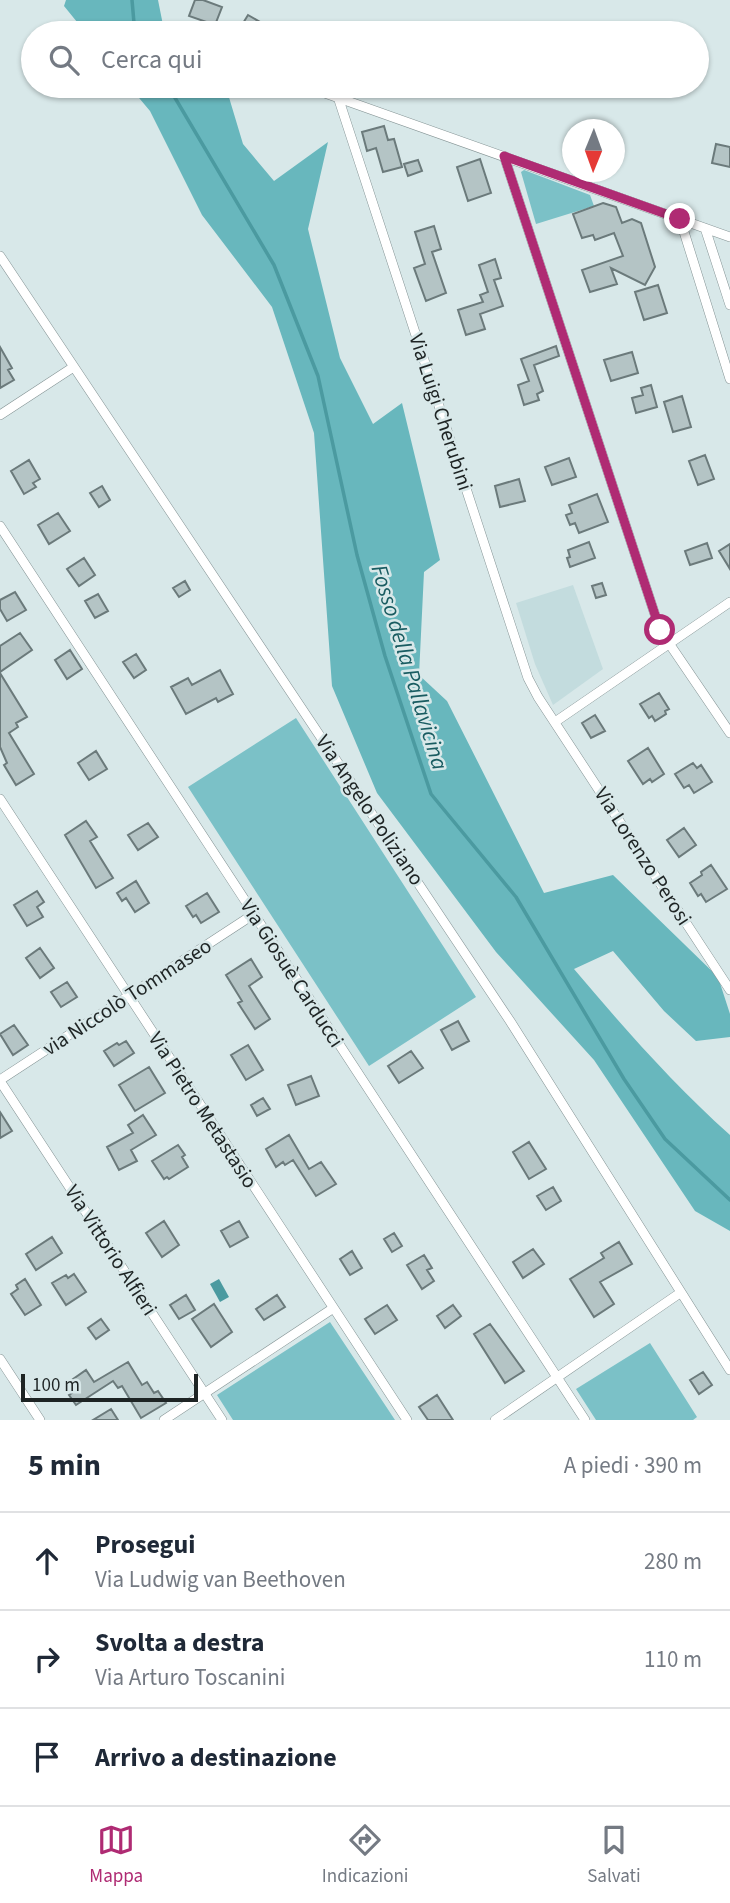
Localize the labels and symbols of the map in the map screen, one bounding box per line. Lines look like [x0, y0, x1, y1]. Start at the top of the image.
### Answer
north arrow [562, 119, 625, 182]
route end [664, 203, 695, 234]
street label: Via Luigi Cherubini [402, 330, 480, 494]
water label: Fosso della Pallavicina [363, 560, 456, 774]
route start [644, 614, 675, 645]
street label: Via Angelo Poliziano [308, 729, 432, 891]
street label: Via Lorenzo Perosi [587, 781, 699, 931]
street label: Via Giosuè Carducci [233, 893, 351, 1053]
street label: via Niccolò Tommaseo [36, 931, 218, 1063]
street label: Via Pietro Metastasio [141, 1026, 265, 1194]
street label: Via Vittorio Alfieri [57, 1179, 165, 1321]
scale bar [21, 1371, 198, 1403]

